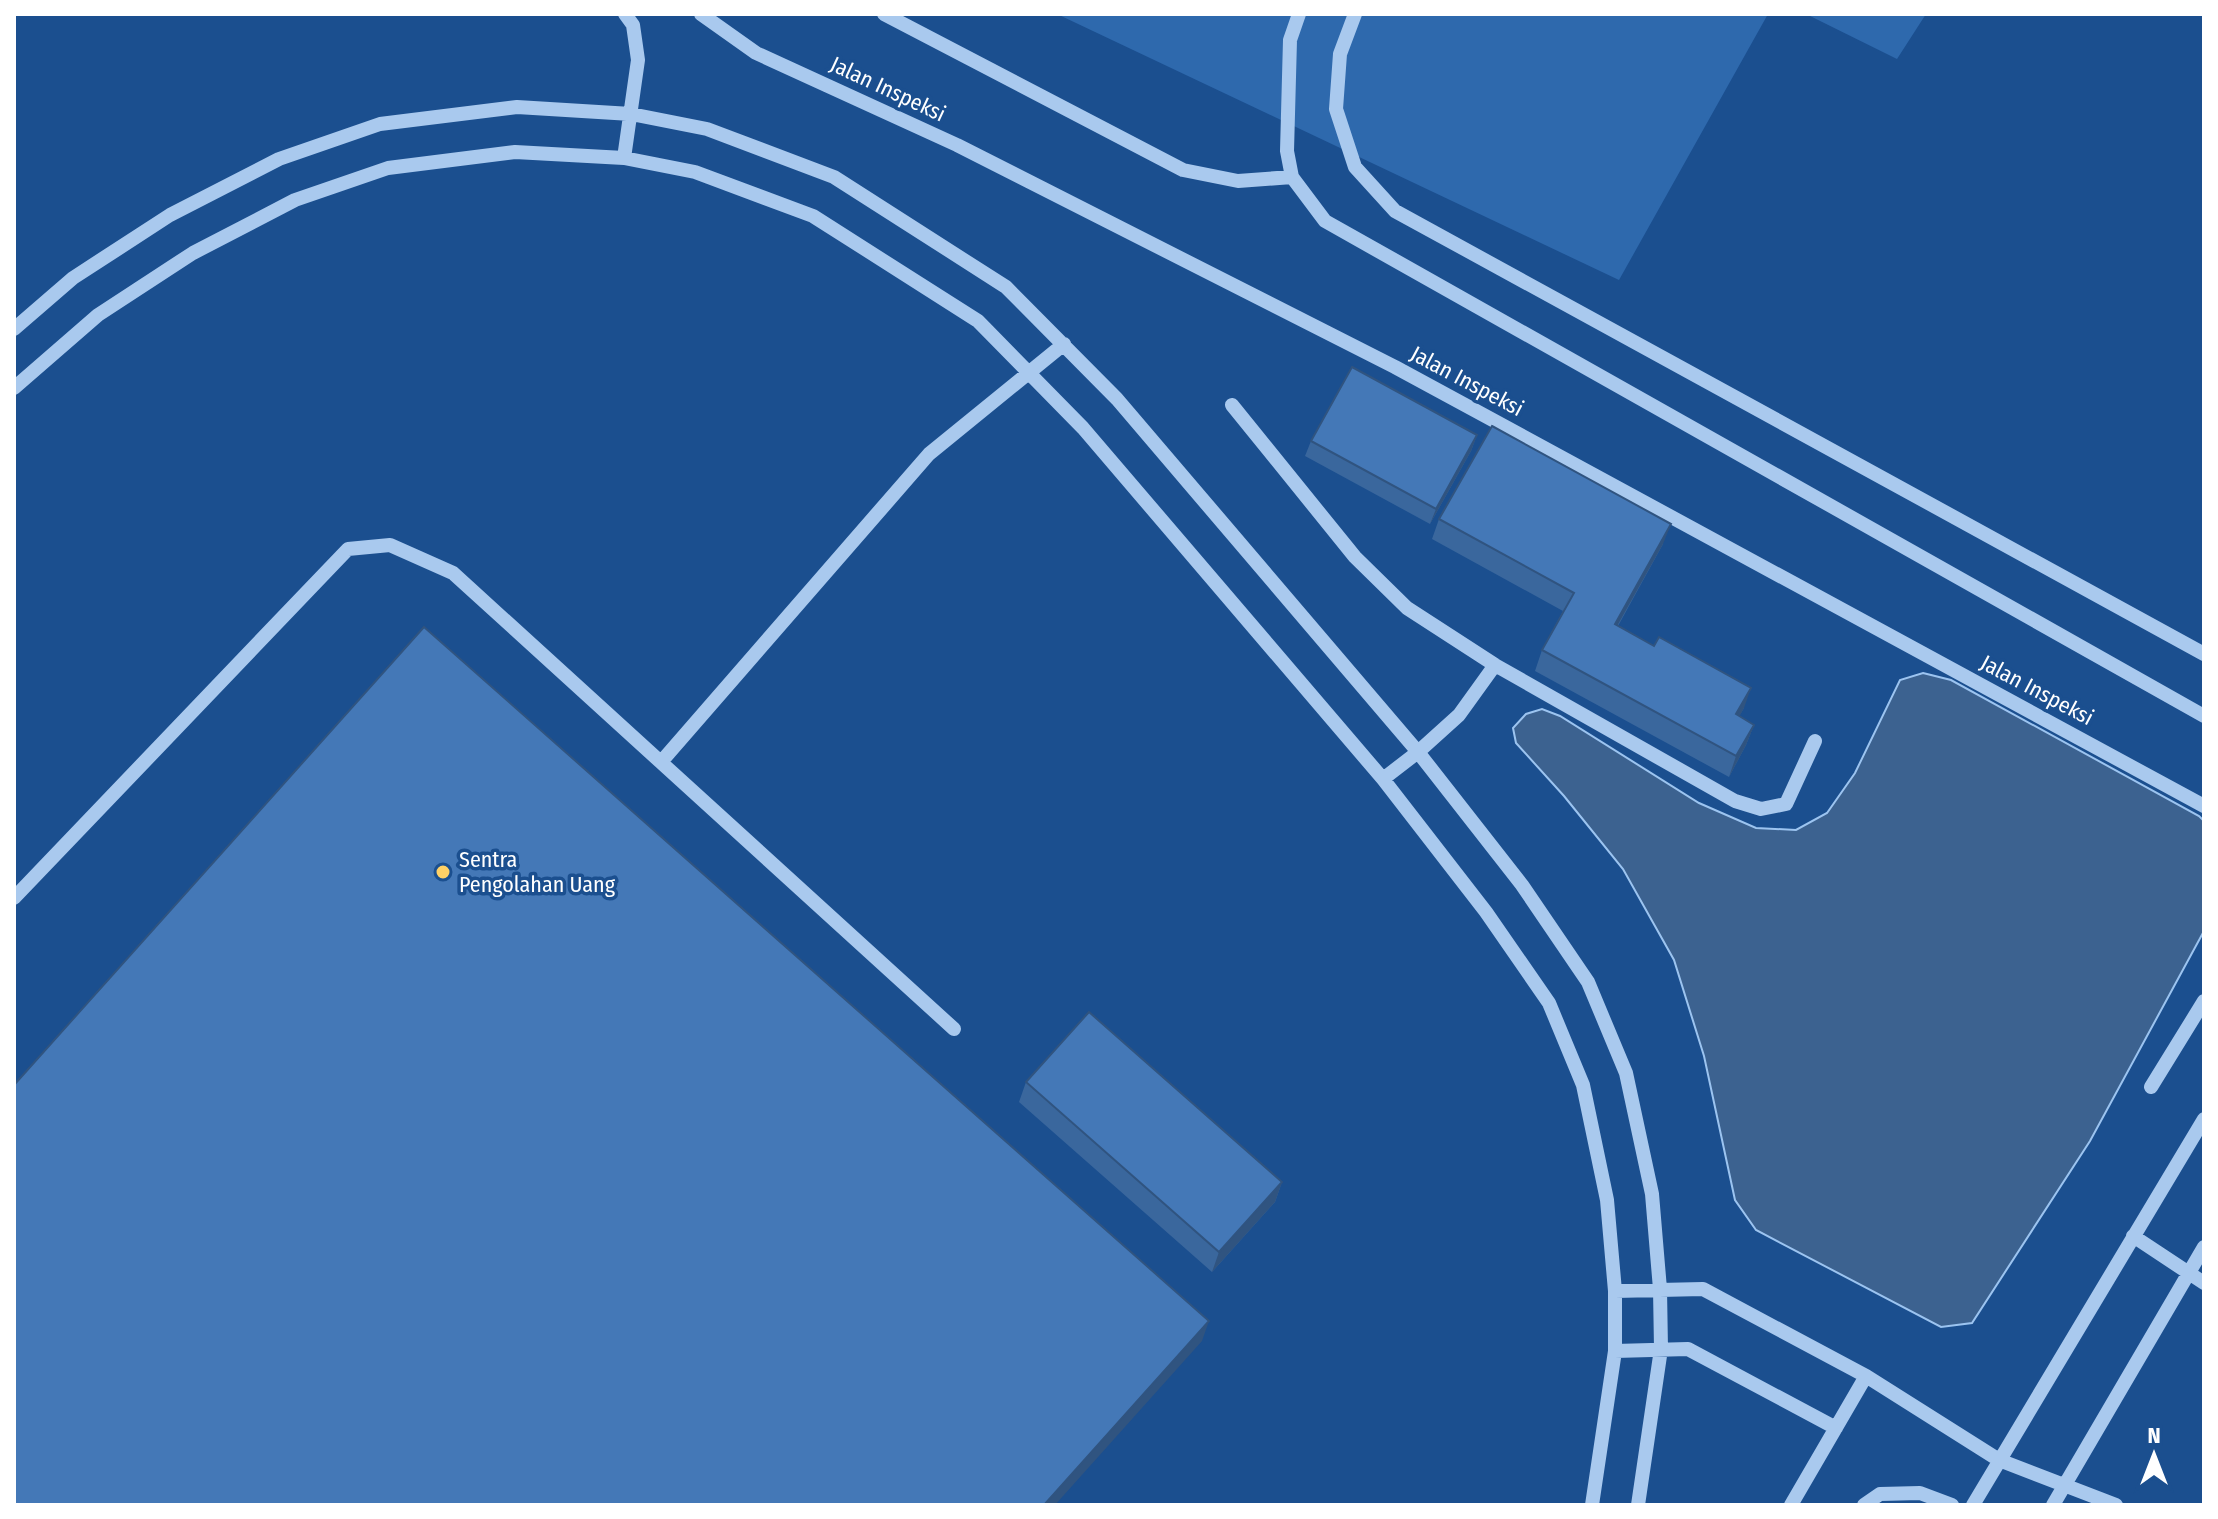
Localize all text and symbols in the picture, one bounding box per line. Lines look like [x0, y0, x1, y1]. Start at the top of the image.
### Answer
street label: Jalan Inspeksi [826, 51, 950, 127]
street label: Jalan Inspeksi [1406, 340, 1528, 422]
street label: Jalan Inspeksi [1976, 649, 2098, 731]
place label: Sentra Pengolahan Uang [459, 846, 616, 898]
marker: Sentra Pengolahan Uang [434, 863, 452, 881]
north arrow [2114, 1415, 2194, 1495]
text: N [2147, 1422, 2161, 1449]

